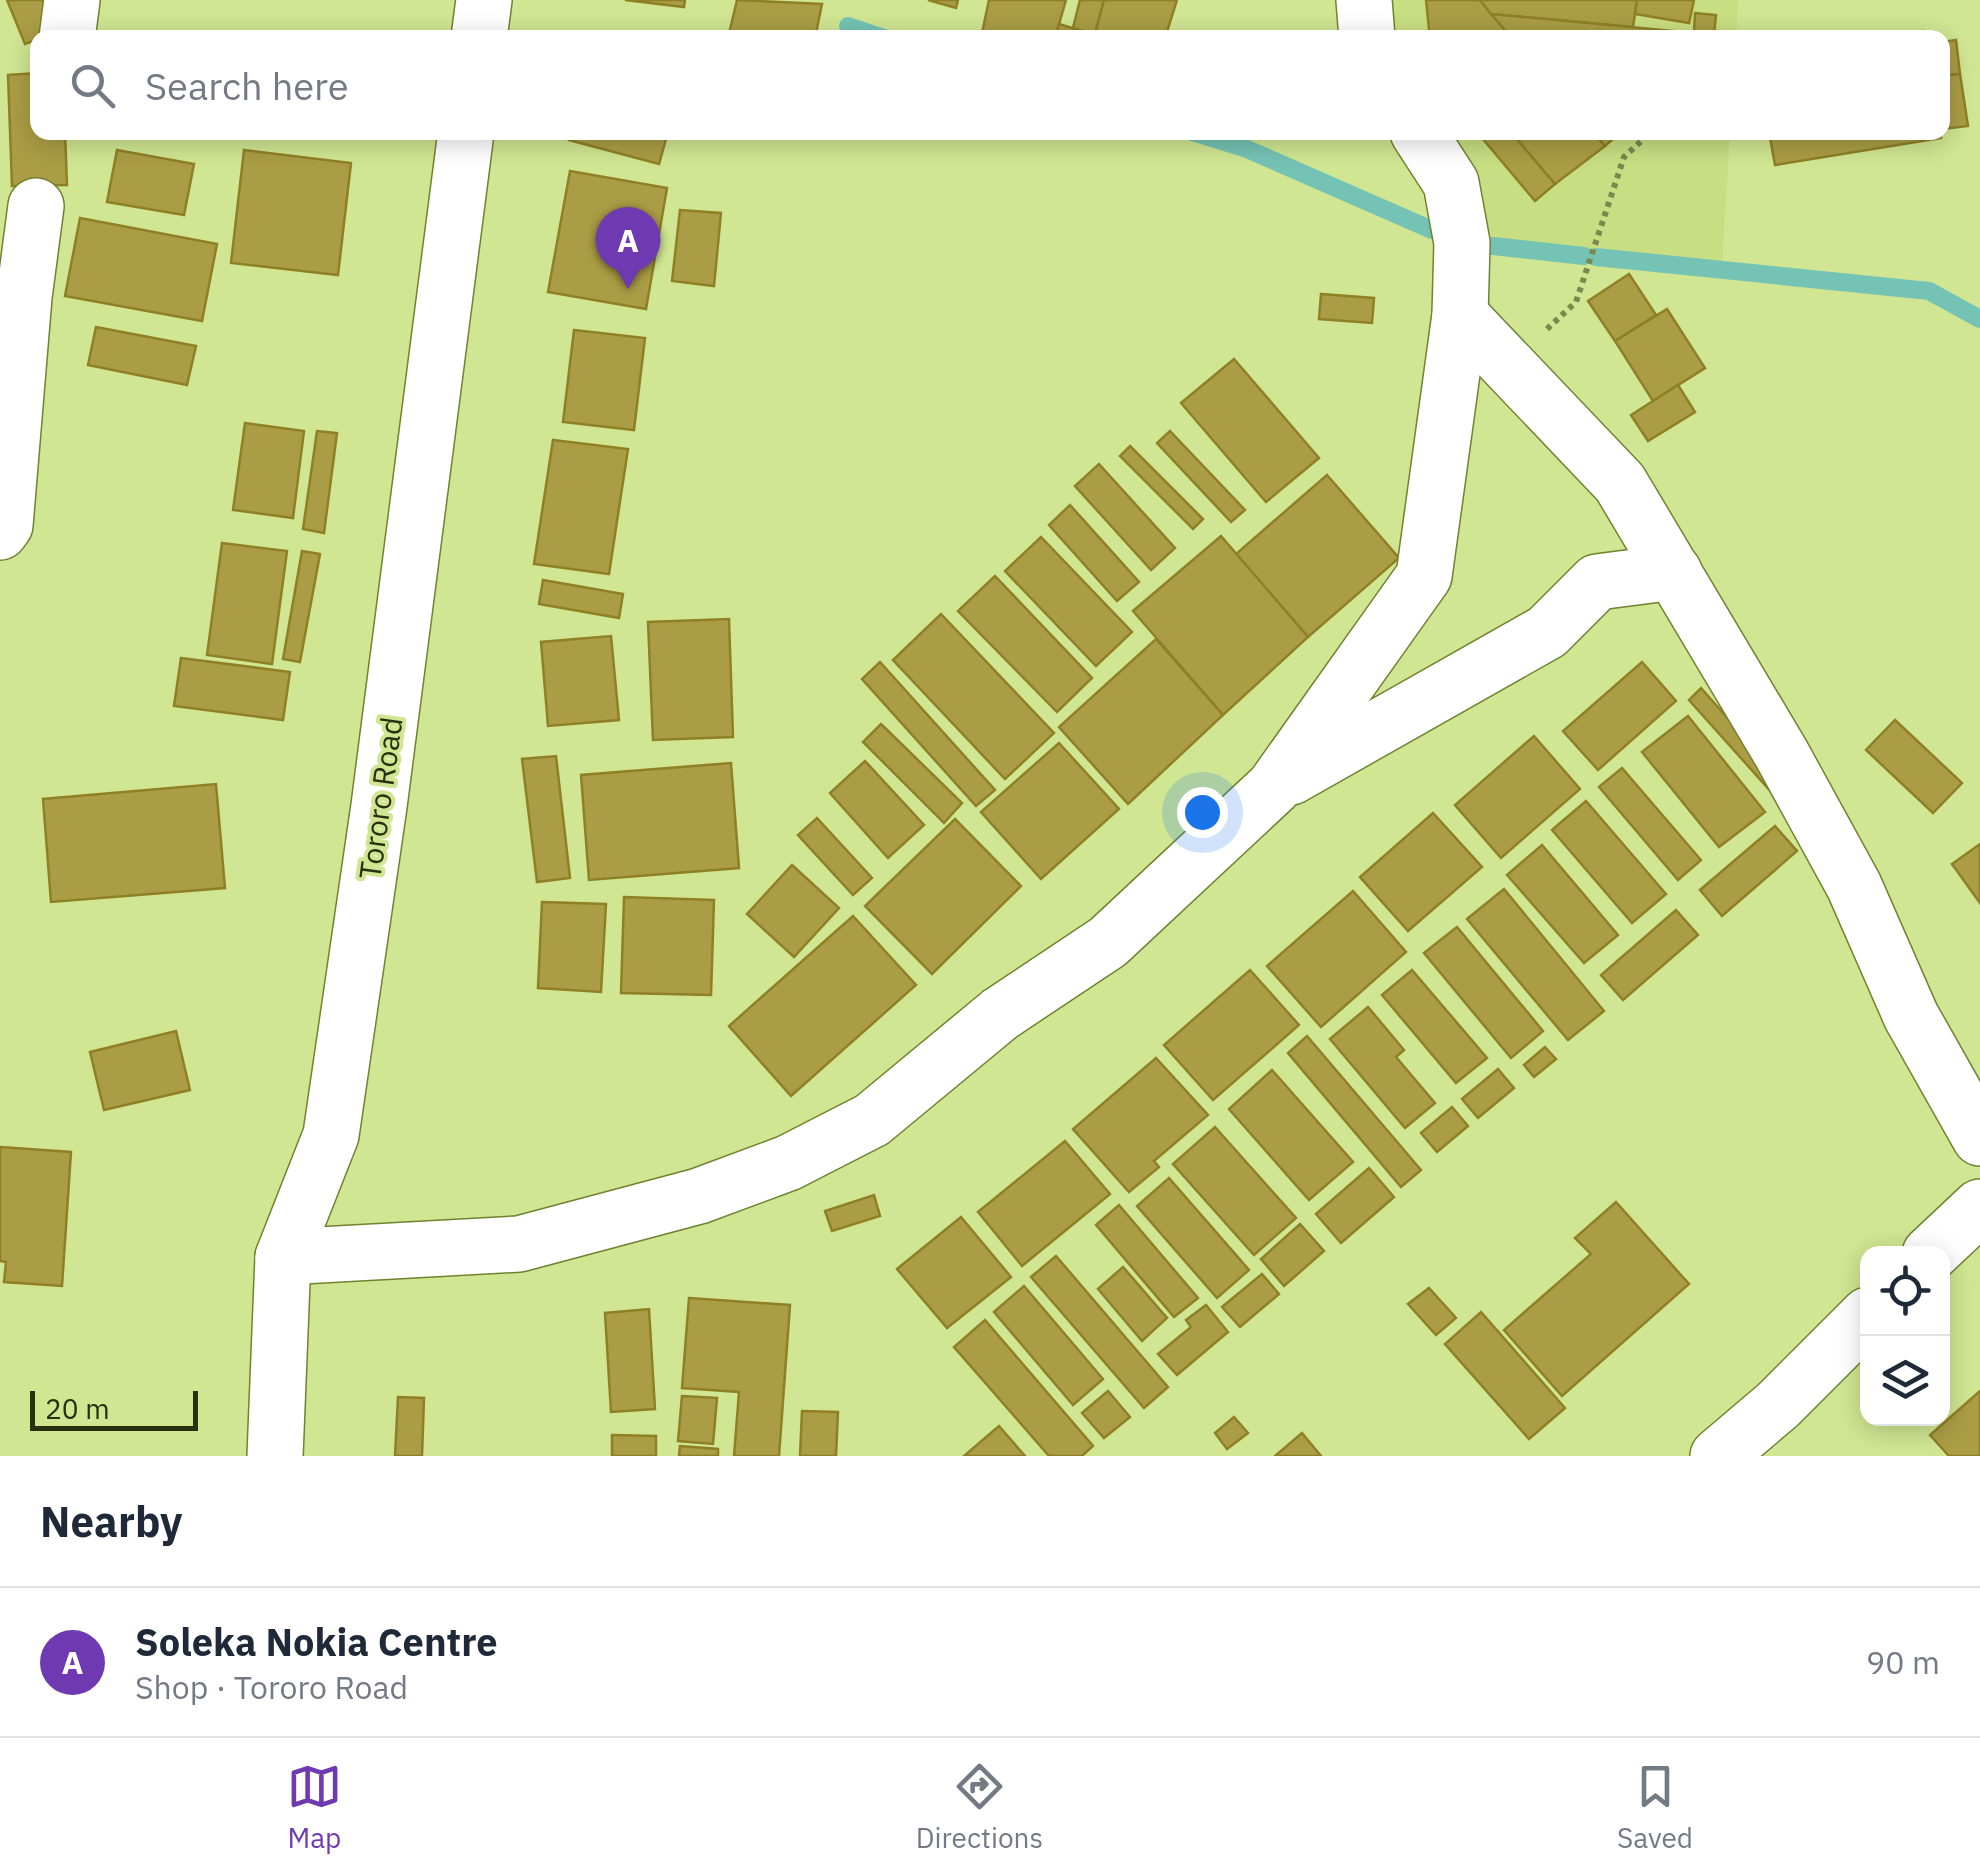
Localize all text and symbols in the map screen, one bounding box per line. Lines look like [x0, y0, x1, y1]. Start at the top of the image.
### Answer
search box [30, 30, 1950, 140]
icon: search [65, 58, 120, 113]
text: Search here [145, 61, 349, 110]
pin: A [596, 206, 660, 289]
street label: Tororo Road [349, 714, 411, 882]
your location [1177, 787, 1228, 838]
map controls [1860, 1246, 1950, 1426]
button: locate [1860, 1246, 1950, 1336]
button: layers [1860, 1336, 1950, 1426]
scale bar [30, 1386, 198, 1430]
text: 20 m [45, 1390, 110, 1427]
text: Nearby [40, 1494, 182, 1549]
text: Soleka Nokia Centre [135, 1617, 498, 1666]
text: A [62, 1641, 83, 1683]
text: 90 m [1866, 1641, 1940, 1683]
text: Shop · Tororo Road [135, 1666, 408, 1708]
tab: Map [287, 1759, 342, 1856]
tab: Directions [916, 1759, 1043, 1856]
tab: Saved [1617, 1759, 1693, 1856]

